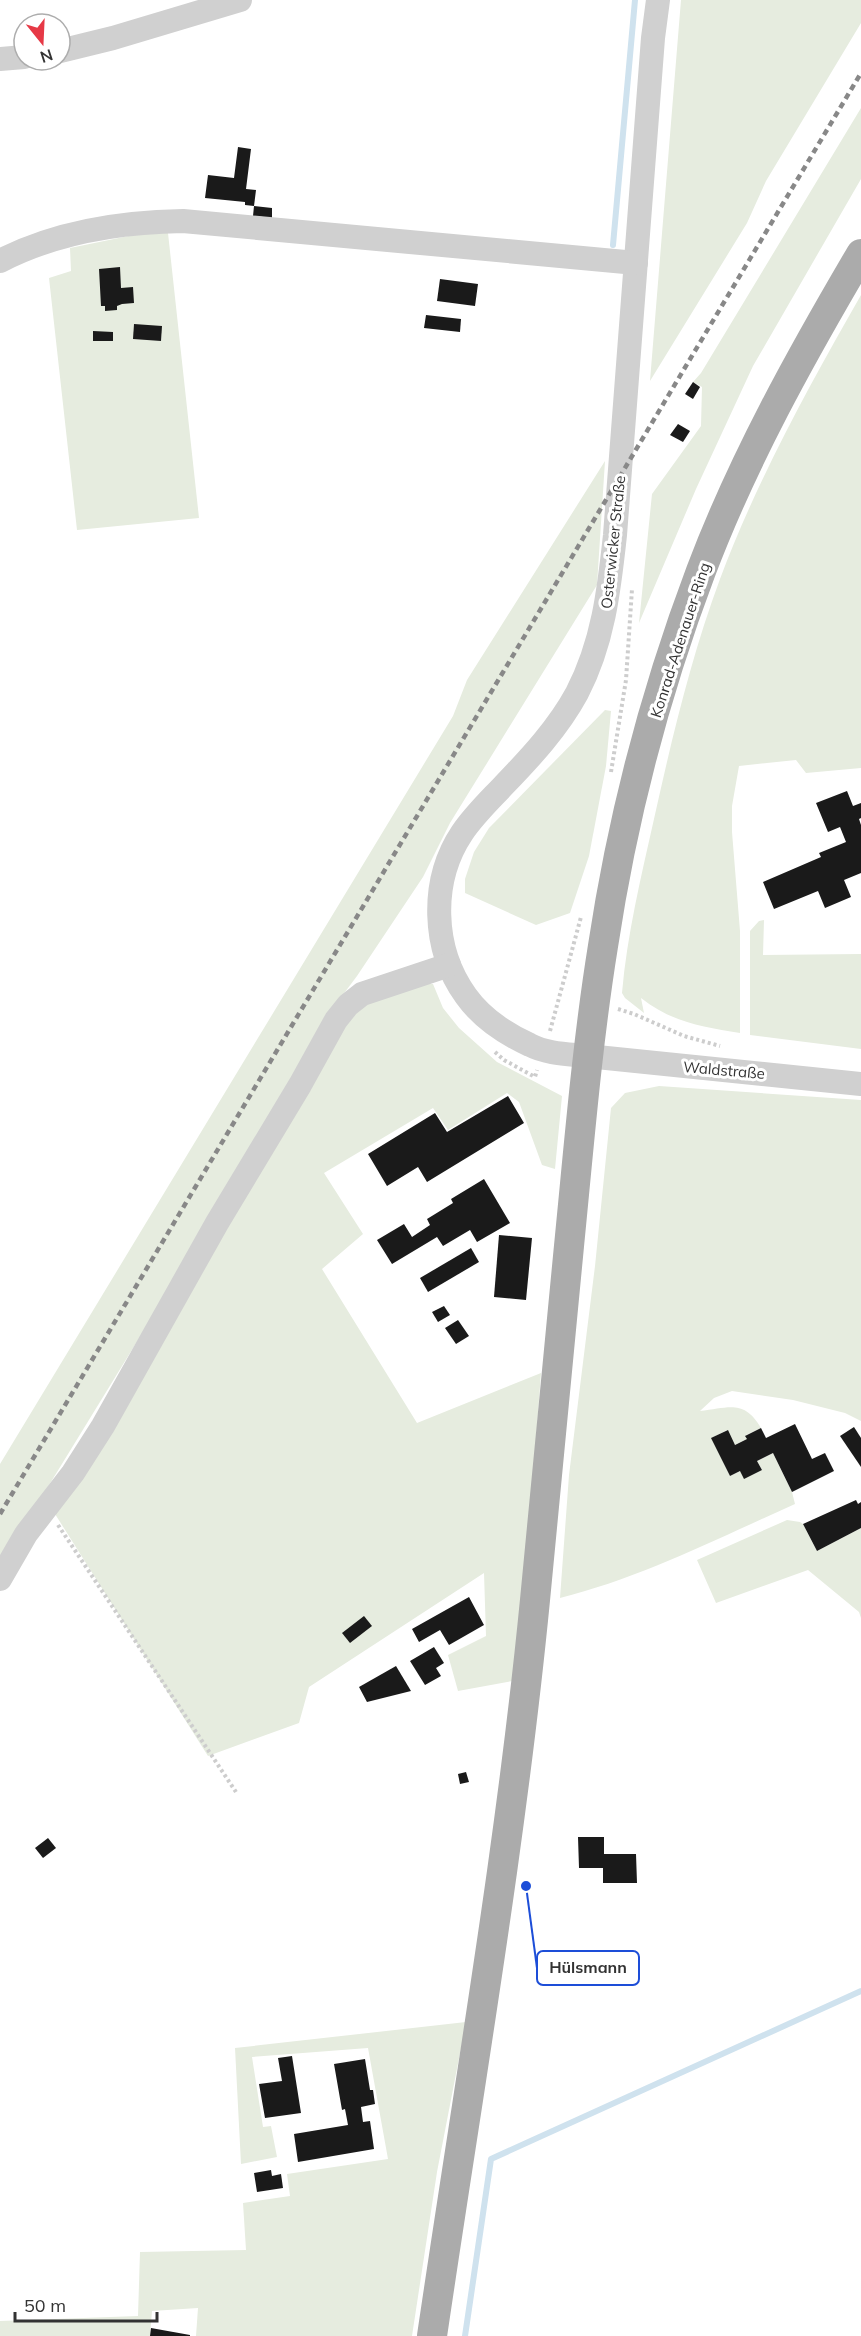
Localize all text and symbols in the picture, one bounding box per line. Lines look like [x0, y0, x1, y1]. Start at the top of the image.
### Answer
north arrow [12, 12, 72, 72]
text: N [38, 45, 55, 68]
street label: Osterwicker Straße [597, 474, 629, 610]
street label: Konrad-Adenauer-Ring [646, 560, 714, 720]
street label: Waldstraße [682, 1057, 766, 1083]
callout: Hülsmann [537, 1951, 639, 1985]
text: Hülsmann [549, 1957, 627, 1977]
scale bar [15, 2285, 158, 2323]
text: 50 m [24, 2294, 66, 2317]

